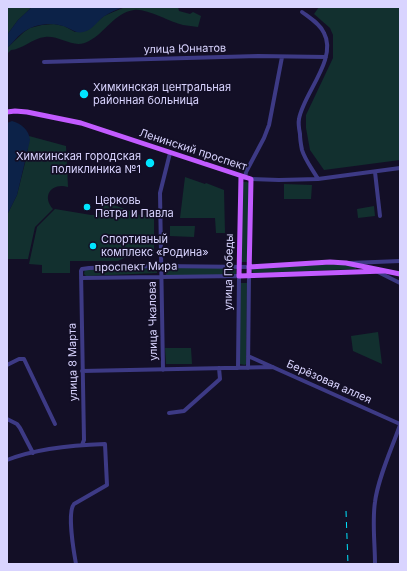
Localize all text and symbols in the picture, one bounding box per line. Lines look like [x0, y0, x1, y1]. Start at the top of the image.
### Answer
street label: улица Юннатов [144, 42, 226, 56]
place label: Химкинская центральная районная больница [93, 81, 231, 107]
marker: Химкинская центральная районная больница [78, 88, 90, 100]
street label: Ленинский проспект [137, 126, 249, 174]
place label: Химкинская городская поликлиника №1 [16, 150, 141, 176]
marker: Химкинская городская поликлиника №1 [144, 157, 156, 169]
place label: Церковь Петра и Павла [95, 194, 174, 220]
marker: Церковь Петра и Павла [82, 202, 92, 212]
place label: Спортивный комплекс «Родина» [101, 233, 209, 259]
street label: улица Победы [222, 233, 236, 311]
marker: Спортивный комплекс «Родина» [88, 241, 98, 251]
street label: проспект Мира [95, 260, 177, 274]
street label: улица Чкалова [146, 281, 160, 361]
street label: улица 8 Марта [66, 323, 80, 401]
street label: Берёзовая аллея [284, 357, 374, 407]

